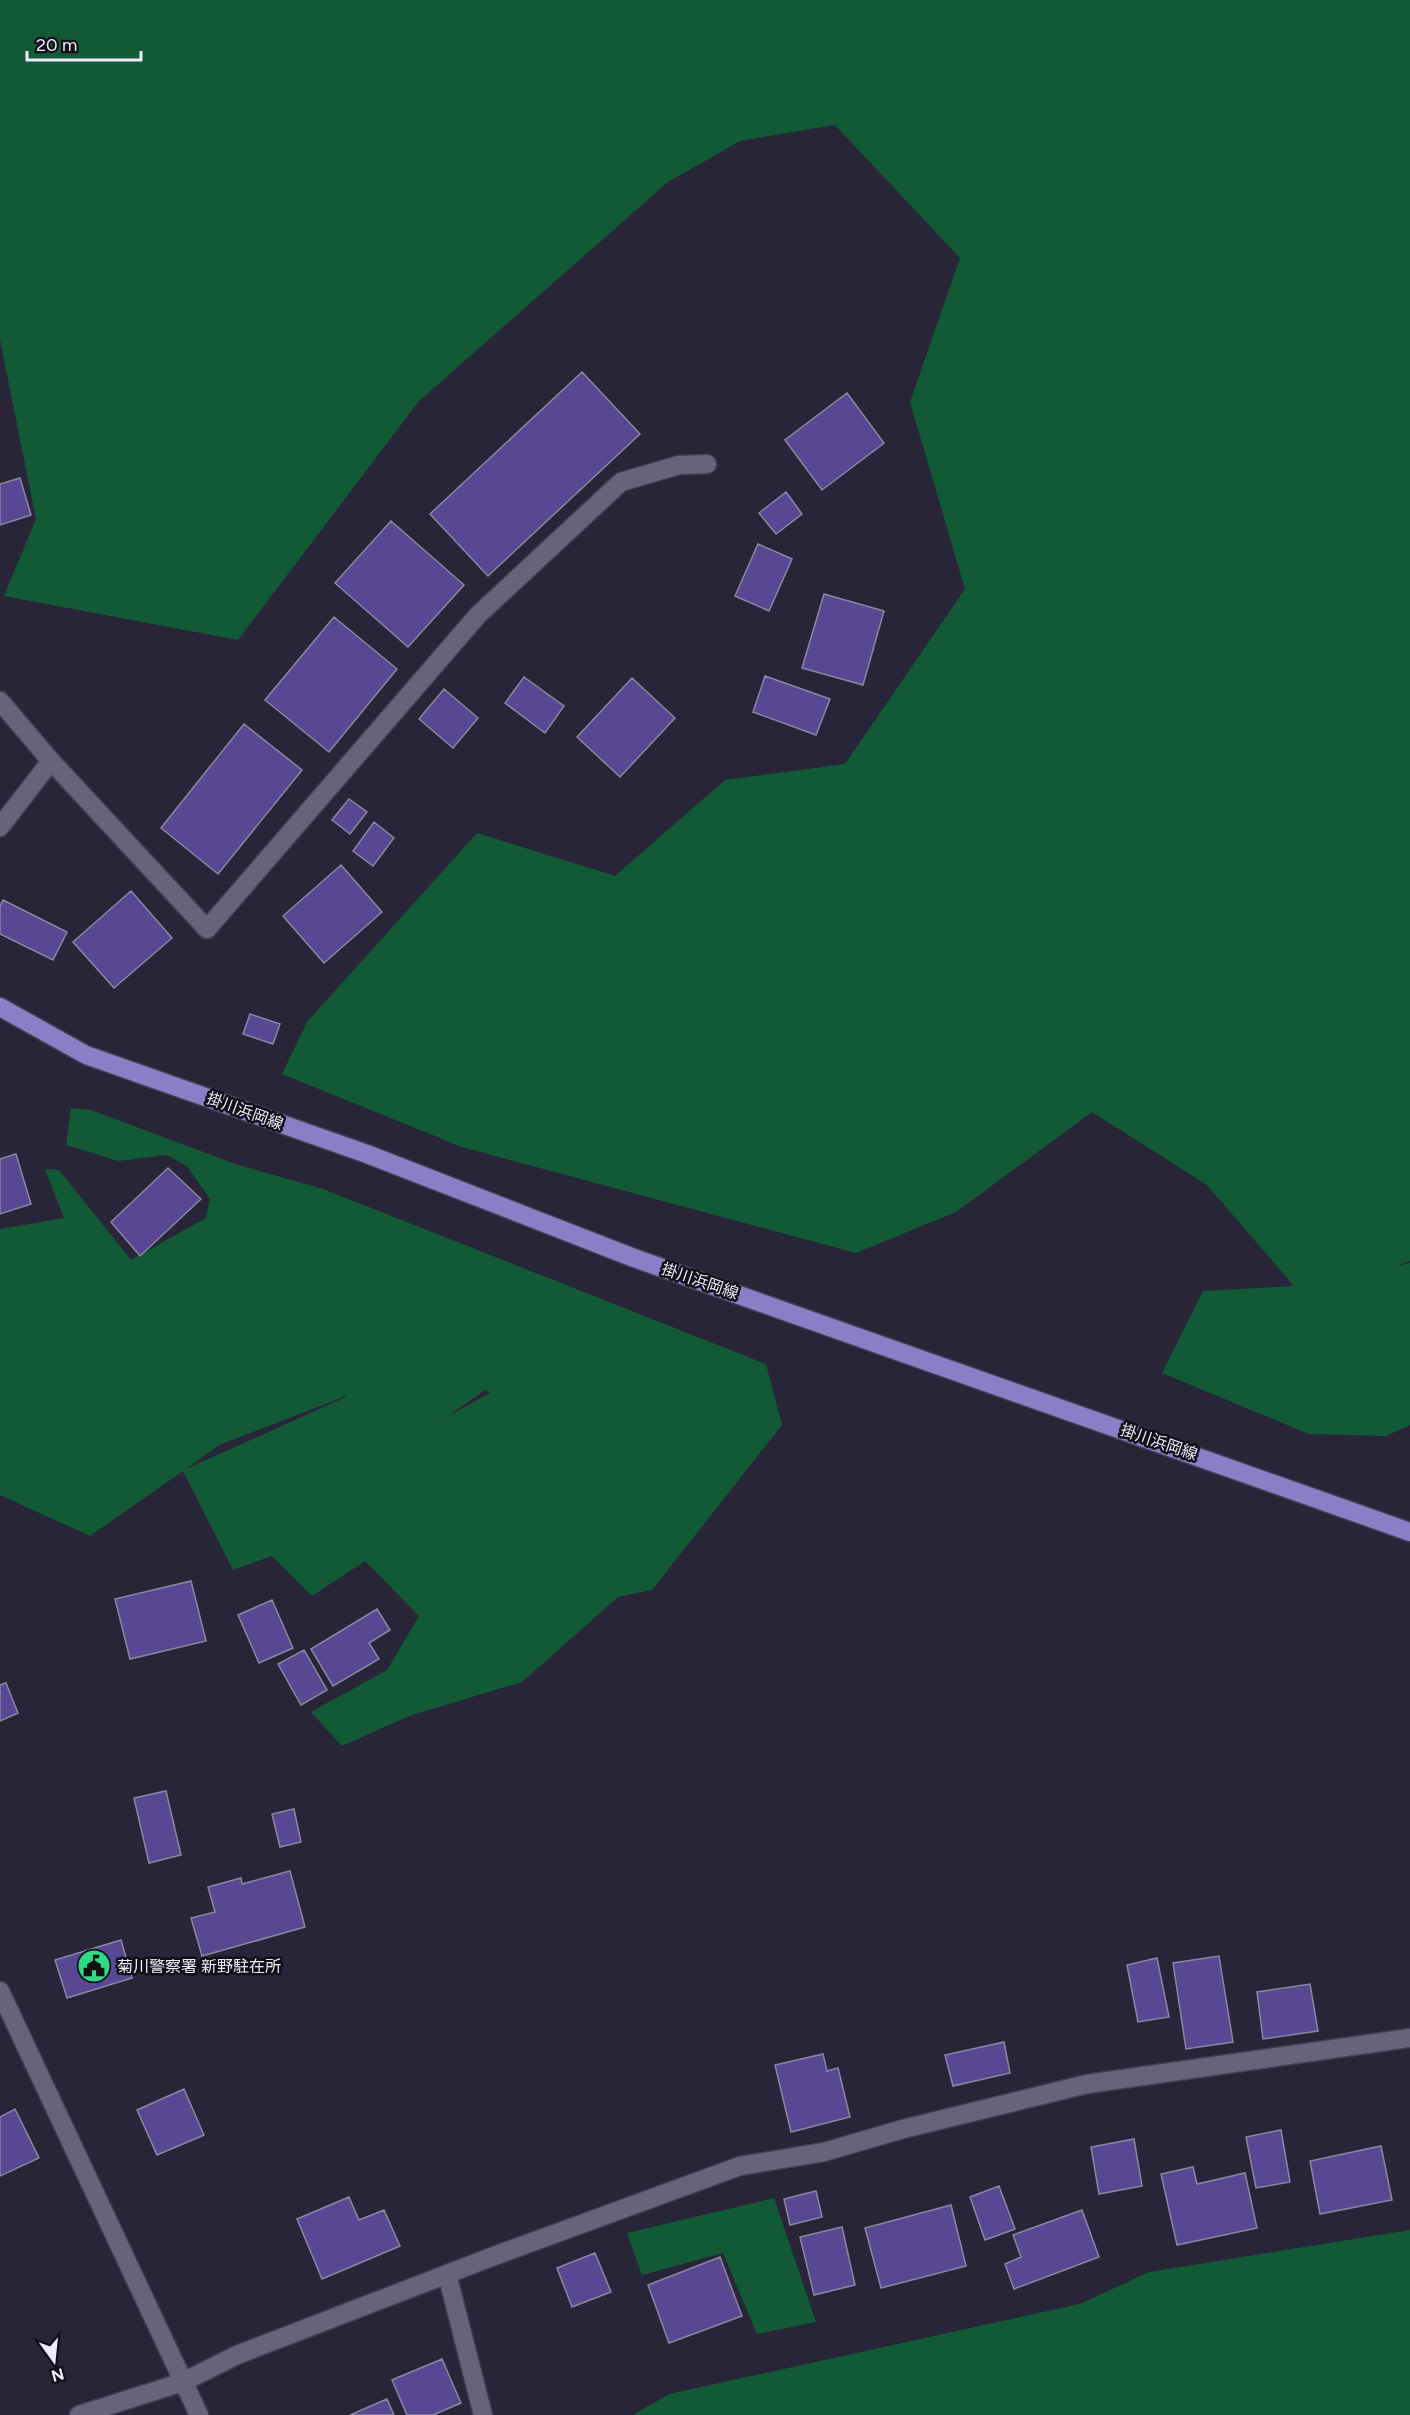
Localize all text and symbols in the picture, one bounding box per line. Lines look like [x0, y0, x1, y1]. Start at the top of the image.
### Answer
scale bar [27, 24, 141, 62]
text: 20 m [36, 34, 77, 56]
street label: 掛川浜岡線 [204, 1088, 286, 1134]
street label: 掛川浜岡線 [659, 1259, 741, 1303]
street label: 掛川浜岡線 [1118, 1420, 1200, 1464]
public building icon: 菊川警察署 新野駐在所 [76, 1948, 112, 1984]
place label: 菊川警察署 新野駐在所 [117, 1957, 281, 1976]
north arrow [24, 2331, 84, 2391]
text: N [49, 2364, 66, 2386]

